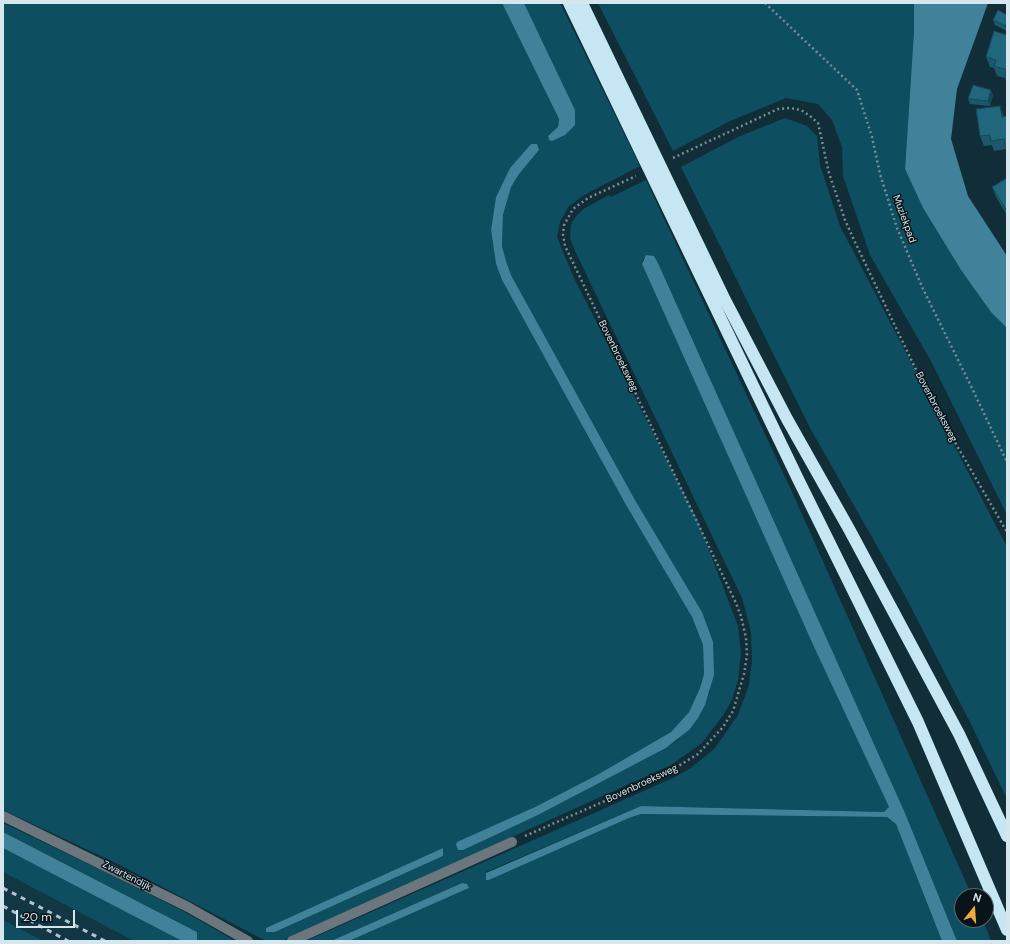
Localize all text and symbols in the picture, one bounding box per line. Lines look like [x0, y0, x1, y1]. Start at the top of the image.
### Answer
street label: Muziekpad [890, 194, 918, 244]
street label: Bovenbroeksweg [596, 318, 640, 394]
street label: Bovenbroeksweg [912, 370, 960, 444]
street label: Bovenbroeksweg [604, 762, 680, 806]
street label: Zwartendijk [101, 859, 153, 893]
north arrow [954, 888, 994, 928]
text: N [971, 890, 983, 905]
scale bar [18, 902, 77, 928]
text: 20 m [23, 909, 52, 925]

